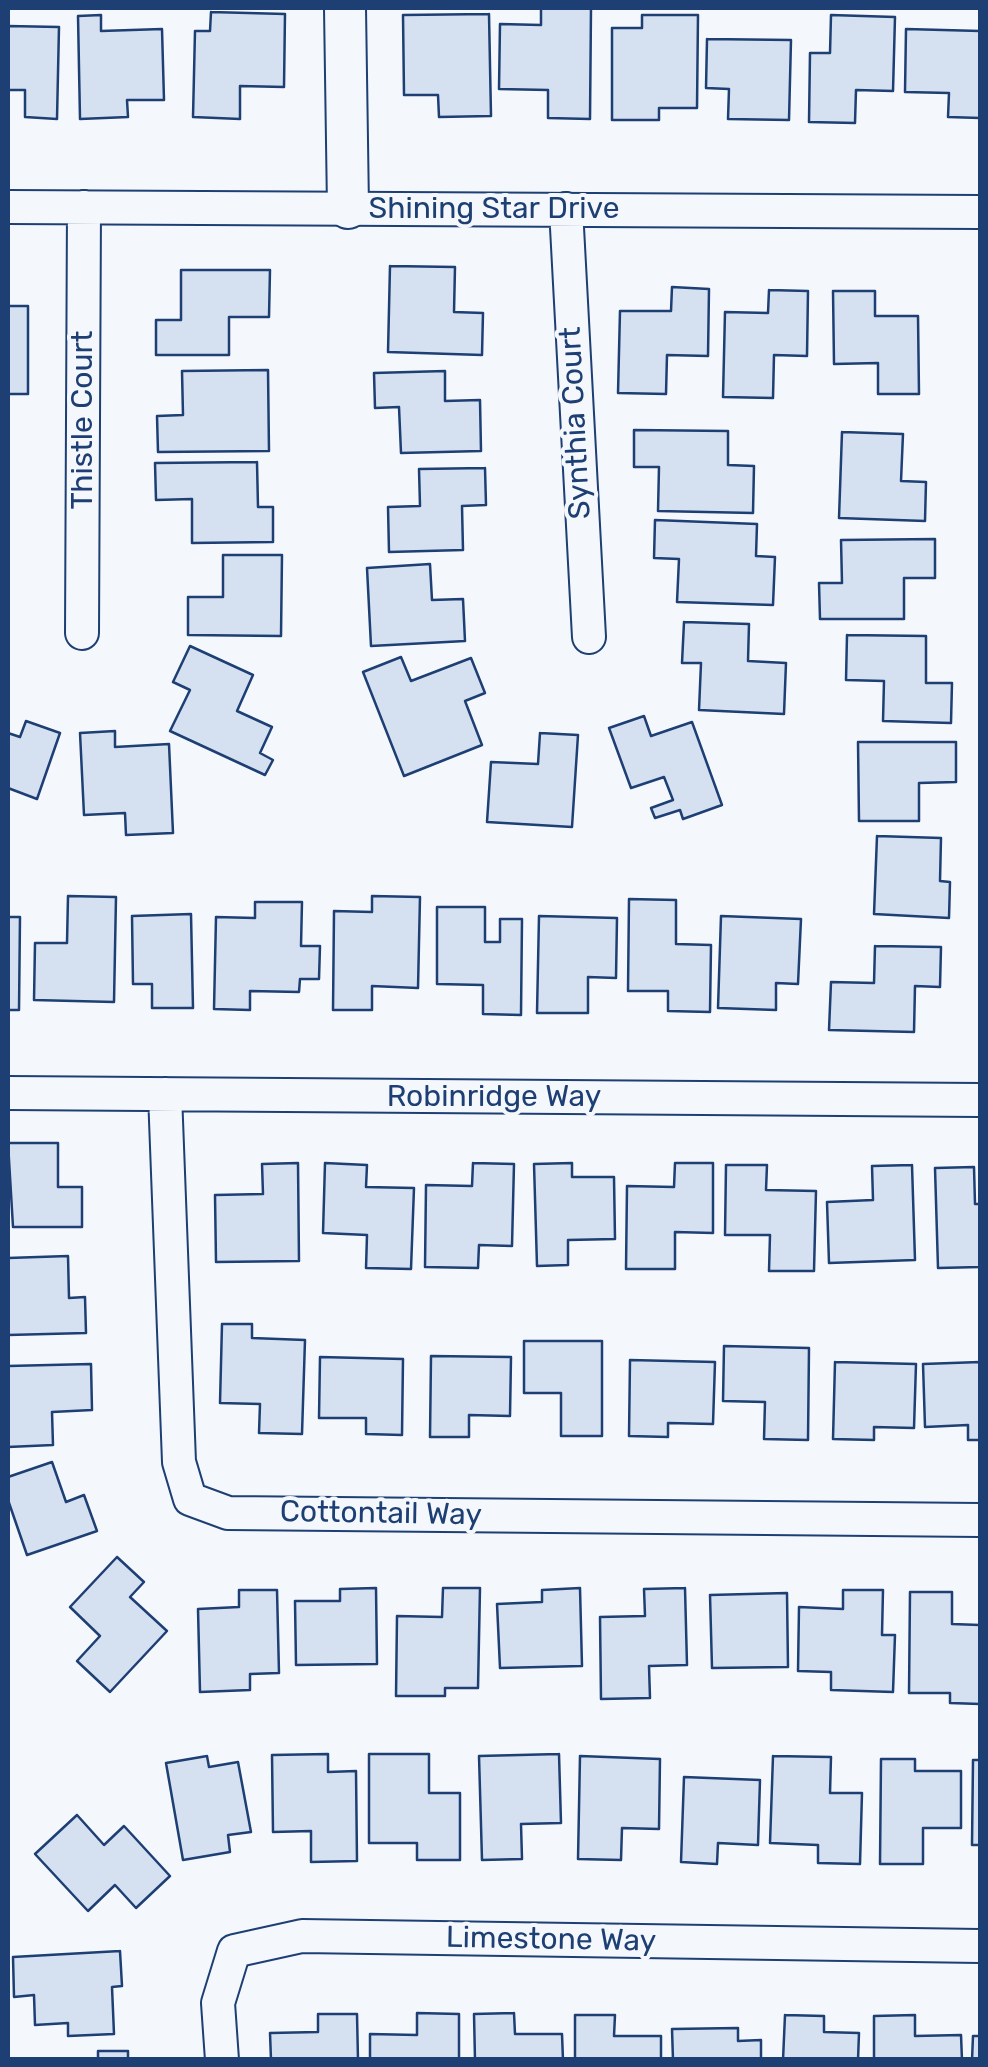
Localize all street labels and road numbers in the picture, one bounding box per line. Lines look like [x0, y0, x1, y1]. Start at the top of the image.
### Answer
street label: Shining Star Drive [369, 191, 619, 227]
street label: Synthia Court [553, 326, 599, 520]
street label: Thistle Court [65, 330, 101, 510]
street label: Robinridge Way [387, 1079, 601, 1115]
street label: Cottontail Way [280, 1494, 482, 1534]
street label: Limestone Way [446, 1920, 656, 1960]

